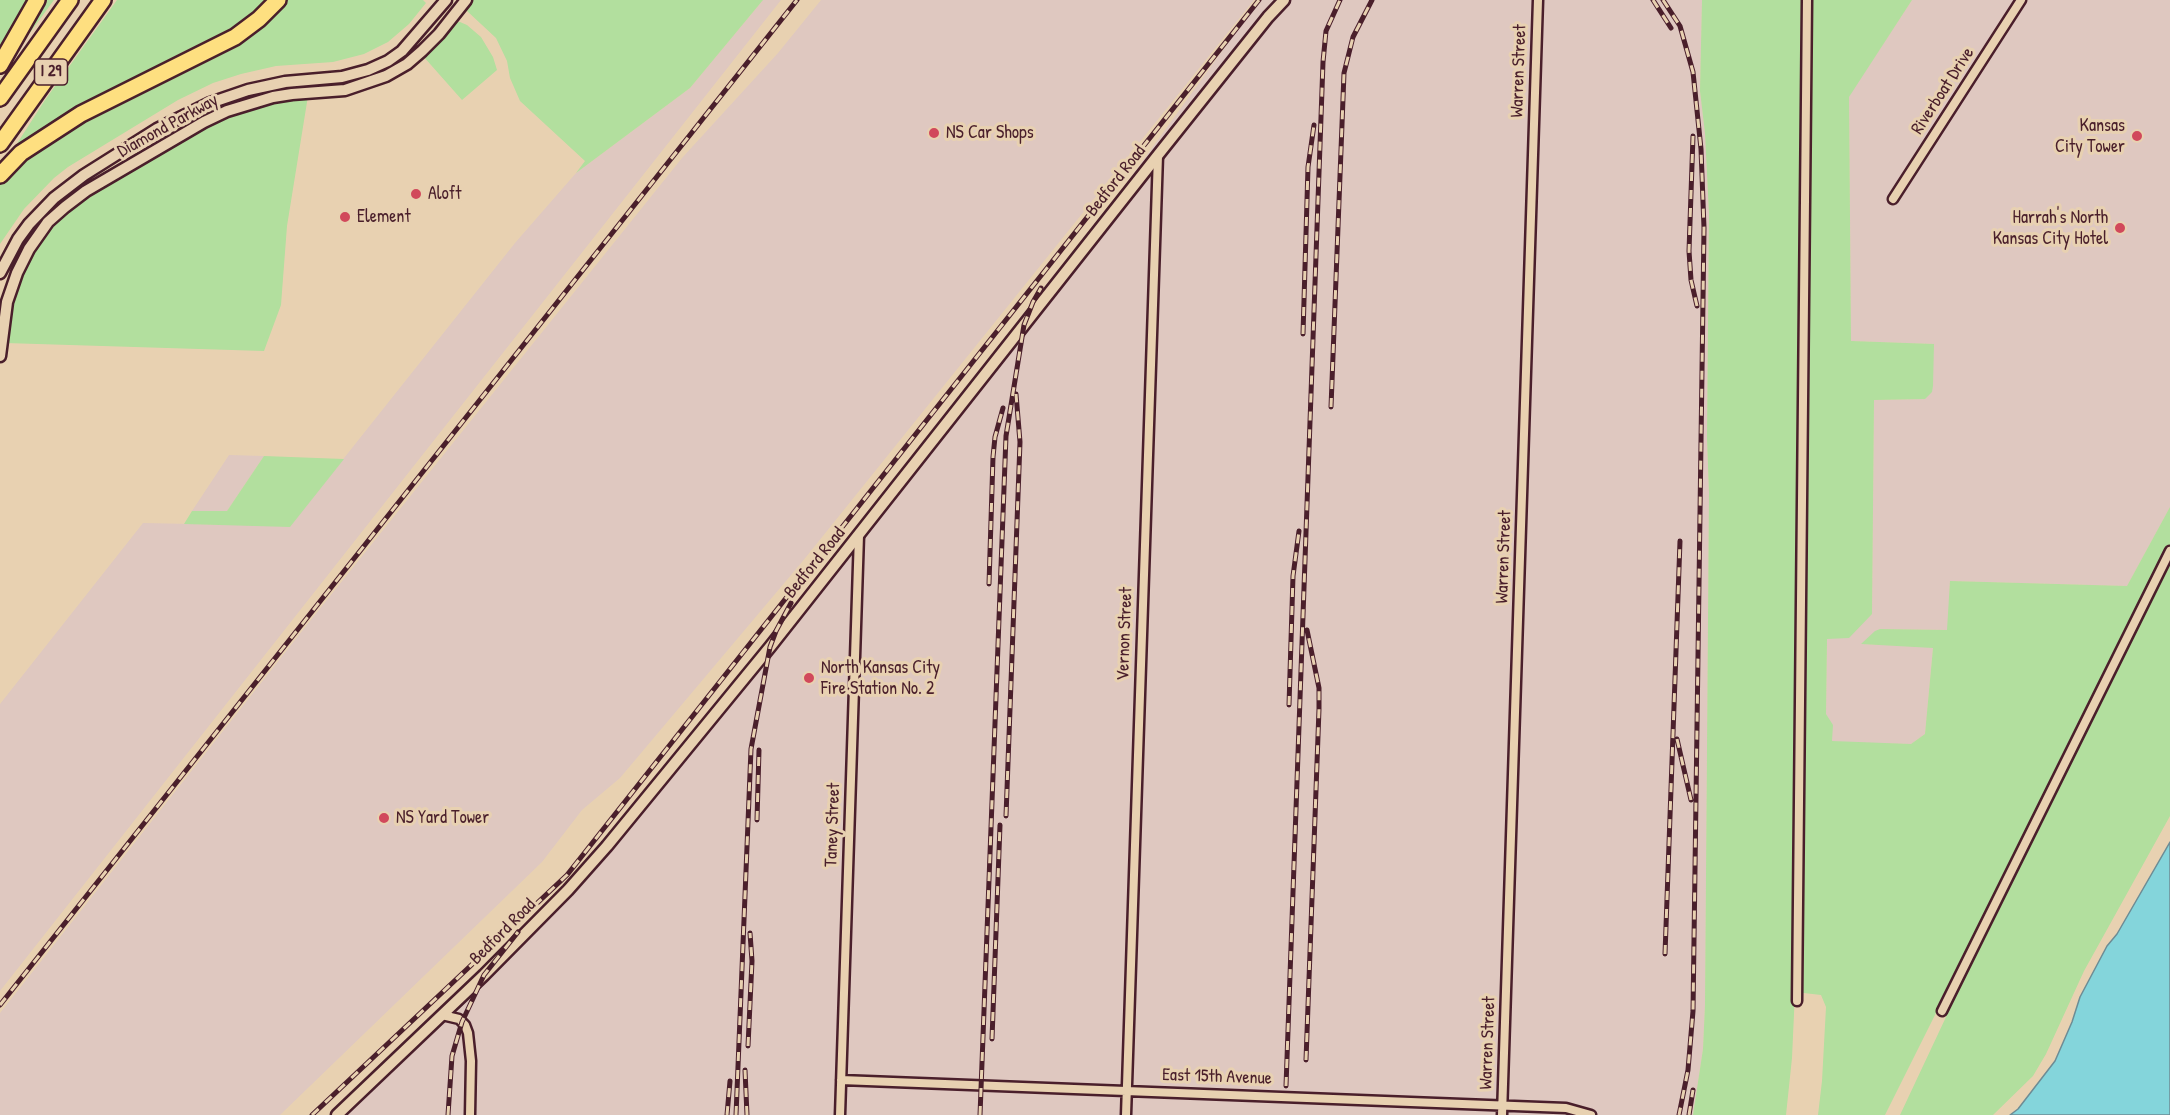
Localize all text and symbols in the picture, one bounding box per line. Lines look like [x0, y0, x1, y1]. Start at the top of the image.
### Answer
street label: Warren Street [1507, 24, 1531, 118]
street label: Riverboat Drive [1907, 43, 1979, 139]
road number: I 29 [34, 59, 68, 85]
street label: Diamond Parkway [114, 90, 222, 162]
place label: Kansas City Tower [2055, 115, 2125, 158]
place label: NS Car Shops [946, 122, 1034, 144]
marker: NS Car Shops [927, 126, 941, 140]
marker: Kansas City Tower [2130, 129, 2144, 143]
street label: Bedford Road [1081, 141, 1151, 221]
place label: Aloft [428, 183, 461, 205]
marker: Aloft [409, 187, 423, 201]
place label: Element [357, 206, 411, 228]
place label: Harrah's North Kansas City Hotel [1993, 207, 2108, 250]
marker: Element [338, 210, 352, 224]
marker: Harrah's North Kansas City Hotel [2113, 221, 2127, 235]
street label: Warren Street [1492, 510, 1516, 604]
street label: Bedford Road [780, 523, 850, 603]
street label: Vernon Street [1113, 587, 1137, 681]
place label: North Kansas City Fire Station No. 2 [821, 657, 940, 700]
marker: North Kansas City Fire Station No. 2 [802, 671, 816, 685]
street label: Taney Street [821, 782, 845, 868]
place label: NS Yard Tower [396, 807, 489, 829]
marker: NS Yard Tower [377, 811, 391, 825]
street label: Bedford Road [465, 894, 541, 970]
street label: Warren Street [1476, 996, 1500, 1090]
street label: East 15th Avenue [1162, 1064, 1272, 1090]

